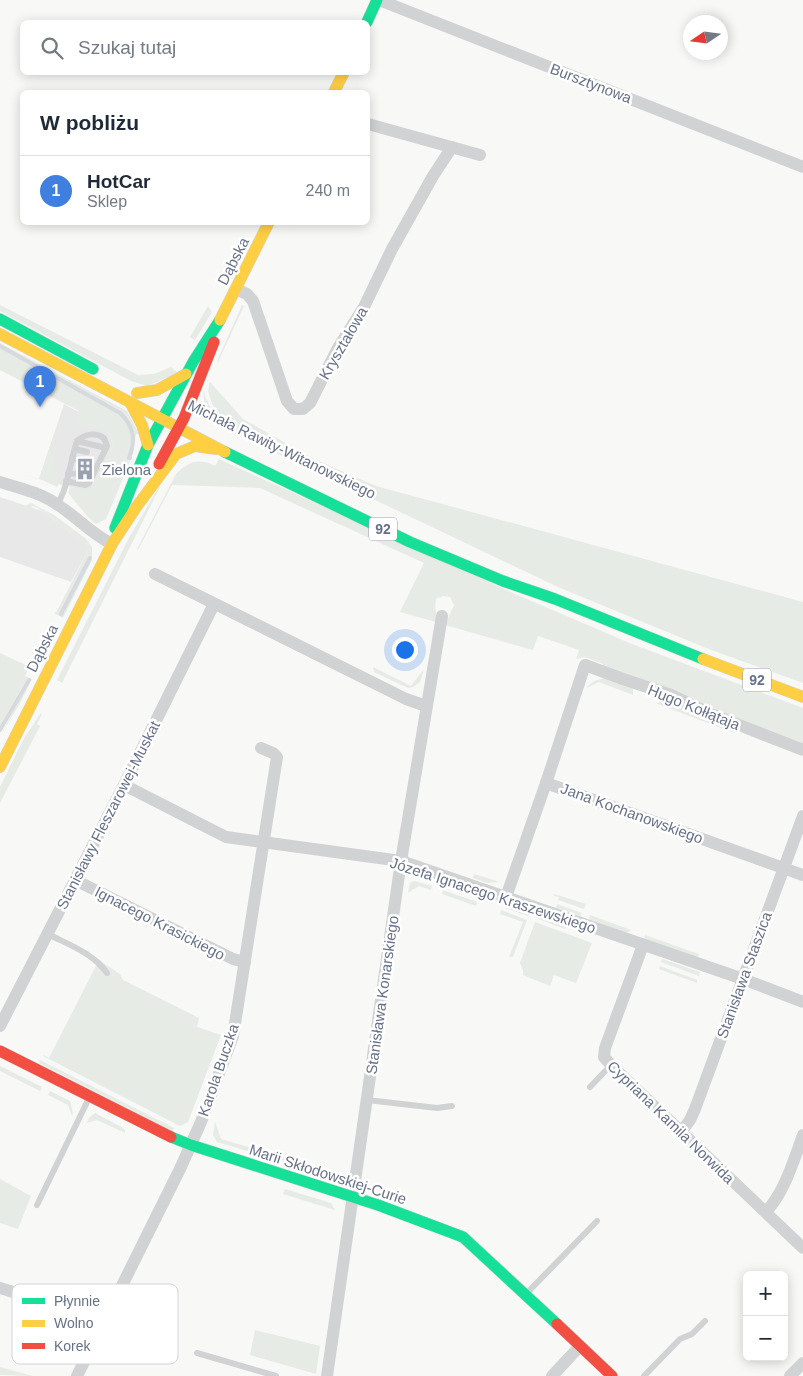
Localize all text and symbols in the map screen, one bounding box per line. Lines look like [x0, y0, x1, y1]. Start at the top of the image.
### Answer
north arrow [683, 15, 728, 60]
search box [20, 20, 370, 75]
icon: search [38, 34, 66, 62]
text: Szukaj tutaj [78, 37, 176, 58]
street label: Bursztynowa [548, 60, 635, 107]
text: W pobliżu [40, 111, 139, 134]
text: HotCar [87, 171, 150, 192]
text: 1 [52, 182, 60, 199]
text: 240 m [306, 182, 350, 199]
text: Sklep [87, 193, 127, 210]
street label: Dąbska [214, 234, 252, 288]
street label: Kryształowa [315, 303, 371, 382]
pin: 1 [24, 366, 56, 407]
street label: Michała Rawity-Witanowskiego [185, 396, 379, 502]
building icon: Zielona [72, 456, 98, 482]
place label: Zielona [102, 461, 152, 478]
road number: 92 [369, 518, 397, 540]
street label: Dąbska [23, 621, 61, 675]
your location [392, 637, 418, 663]
road number: 92 [743, 668, 771, 692]
street label: Hugo Kołłątaja [646, 681, 743, 733]
street label: Stanisławy Fleszarowej-Muskat [53, 717, 163, 912]
street label: Jana Kochanowskiego [559, 779, 705, 847]
street label: Józefa Ignacego Kraszewskiego [388, 854, 598, 936]
street label: Ignacego Krasickiego [92, 883, 228, 963]
street label: Stanisława Staszica [713, 909, 775, 1041]
street label: Stanisława Konarskiego [362, 915, 402, 1075]
street label: Karola Buczka [194, 1021, 242, 1118]
street label: Cypriana Kamila Norwida [604, 1057, 738, 1187]
street label: Marii Skłodowskiej-Curie [247, 1141, 409, 1207]
map controls [743, 1271, 788, 1361]
button: + [743, 1271, 788, 1316]
legend [12, 1284, 178, 1364]
text: Płynnie [54, 1293, 100, 1309]
text: Wolno [54, 1315, 94, 1331]
button: − [743, 1316, 788, 1361]
text: Korek [54, 1338, 92, 1354]

